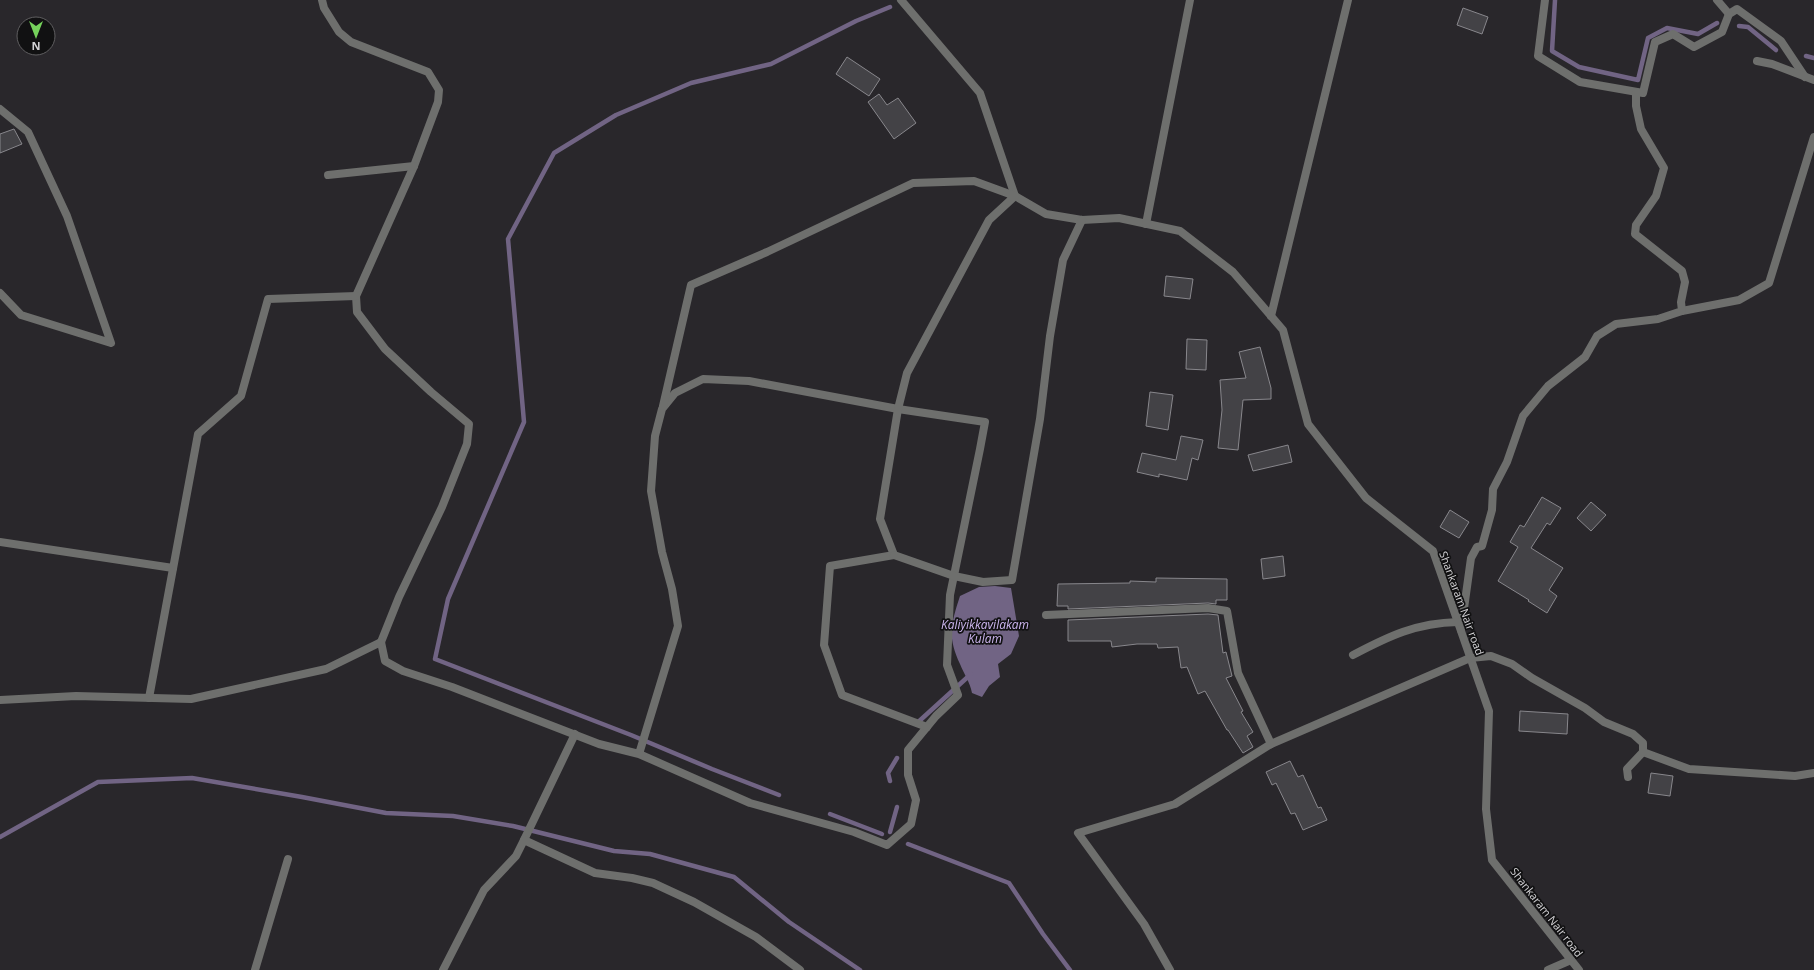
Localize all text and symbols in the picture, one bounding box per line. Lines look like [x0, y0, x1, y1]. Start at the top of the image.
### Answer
north arrow [16, 16, 56, 56]
text: N [32, 39, 40, 54]
street label: Shankaram Nair road [1436, 549, 1488, 657]
water label: Kaliyikkavilakam Kulam [941, 616, 1029, 647]
street label: Shankaram Nair road [1507, 864, 1587, 960]

